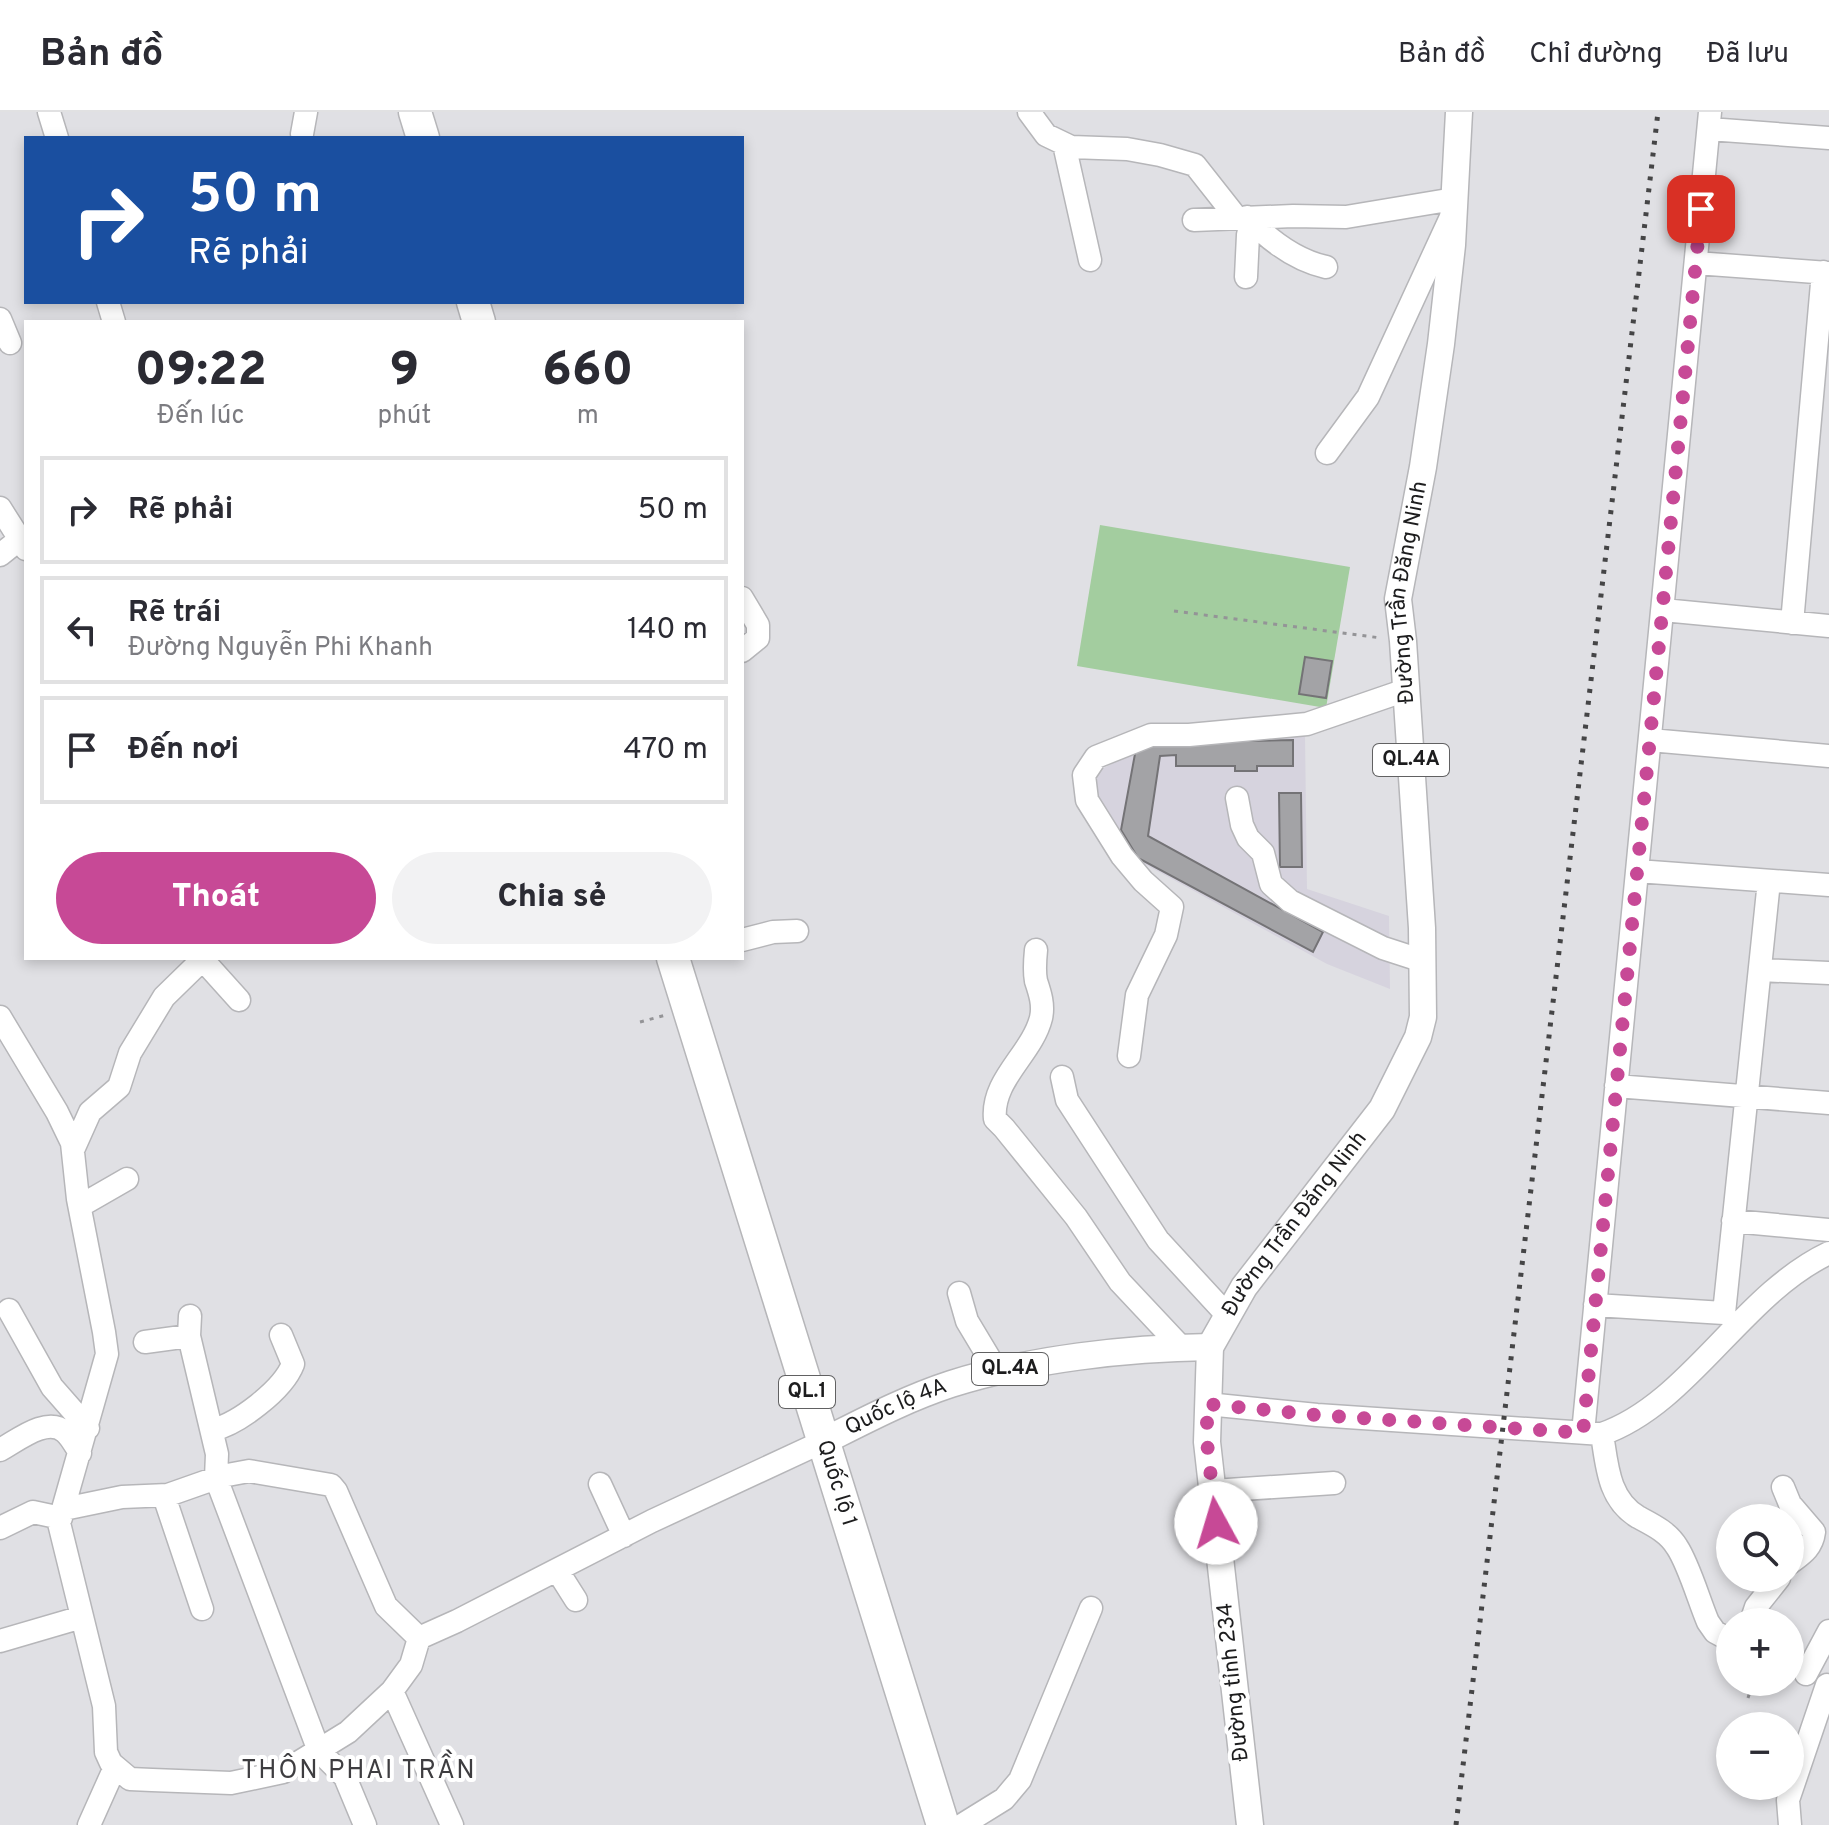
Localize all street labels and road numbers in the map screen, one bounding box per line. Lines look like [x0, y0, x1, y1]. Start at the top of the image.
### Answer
street label: Đường Trần Đăng Ninh [1383, 479, 1434, 705]
road number: QL.4A [1373, 744, 1449, 776]
street label: Đường Trần Đăng Ninh [1216, 1126, 1373, 1321]
road number: QL.4A [972, 1353, 1048, 1385]
street label: Quốc lộ 4A [841, 1373, 951, 1442]
road number: QL.1 [779, 1376, 835, 1408]
street label: Quốc lộ 1 [810, 1437, 863, 1530]
street label: Đường tỉnh 234 [1212, 1601, 1256, 1763]

